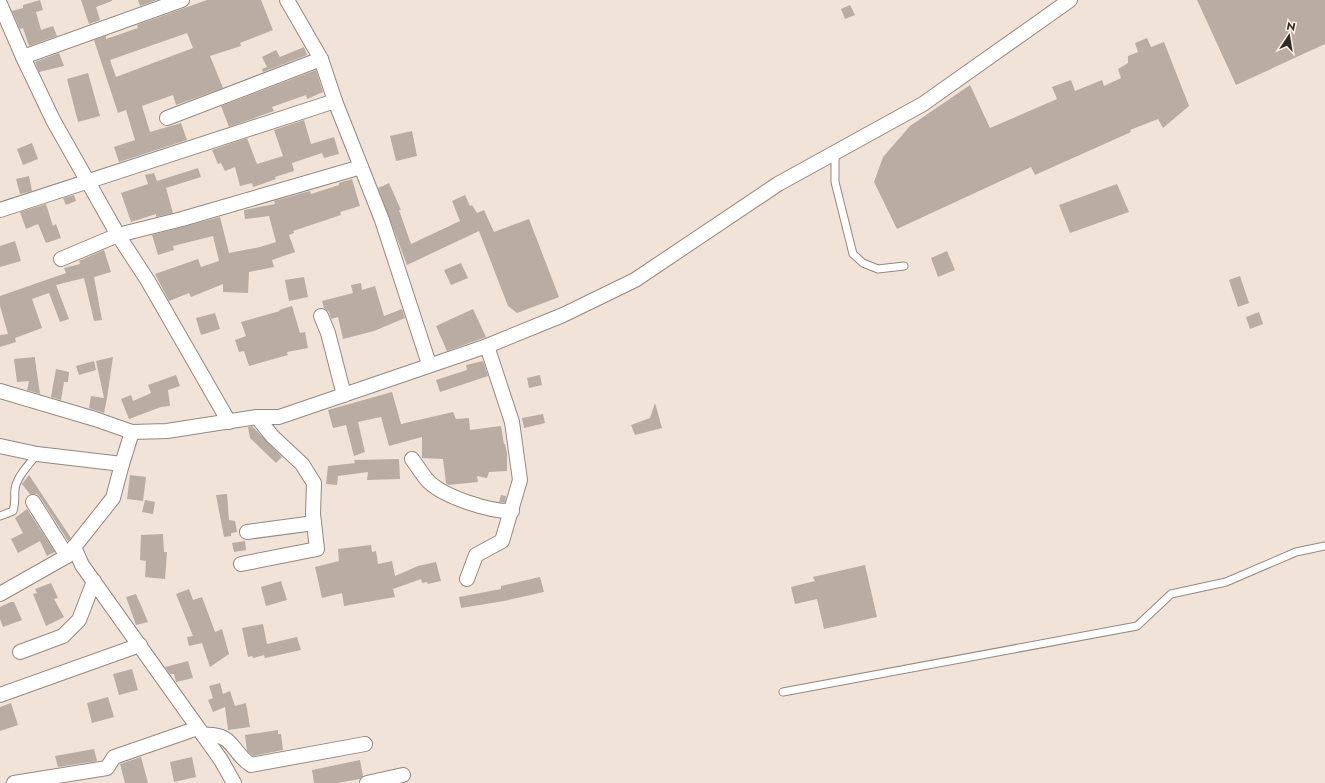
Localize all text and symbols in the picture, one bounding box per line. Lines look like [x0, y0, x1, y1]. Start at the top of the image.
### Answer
north arrow [1269, 16, 1309, 56]
text: N [1285, 17, 1297, 35]

